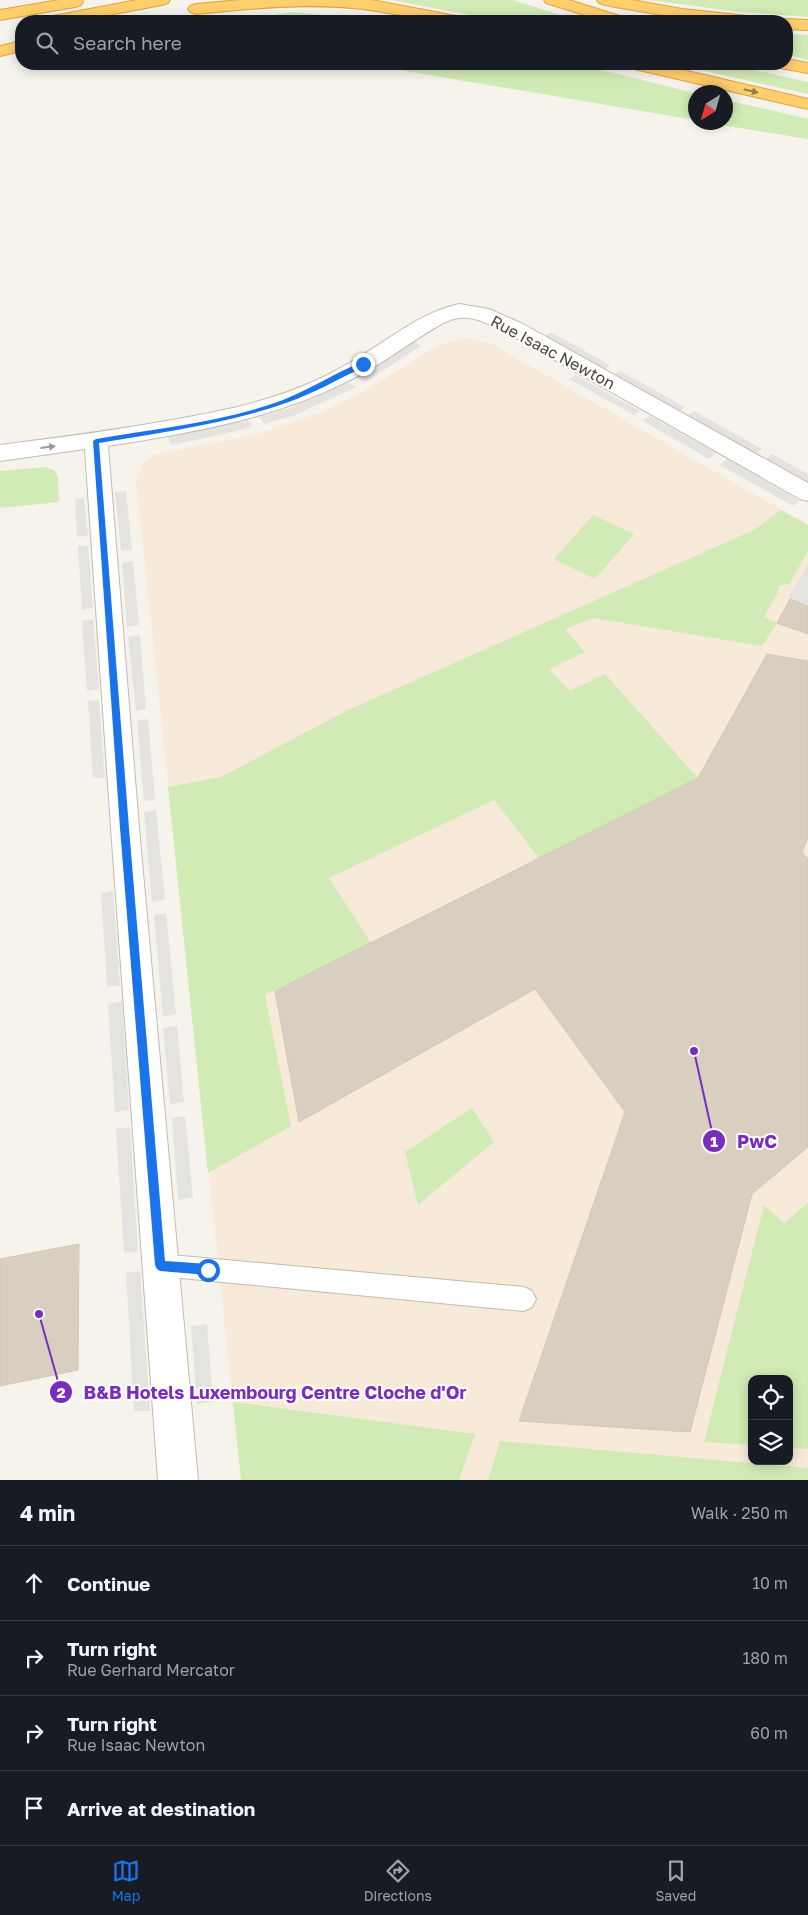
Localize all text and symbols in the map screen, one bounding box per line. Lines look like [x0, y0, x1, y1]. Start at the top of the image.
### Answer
search box [15, 15, 793, 70]
icon: search [33, 29, 61, 57]
text: Search here [73, 31, 182, 54]
north arrow [688, 85, 733, 130]
one-way arrow [744, 87, 759, 95]
street label: Rue Isaac Newton [487, 311, 619, 393]
route end [352, 353, 375, 376]
one-way arrow [40, 443, 56, 451]
callout: PwC [701, 1125, 787, 1158]
text: PwC [737, 1130, 777, 1152]
text: 1 [710, 1132, 718, 1150]
route start [197, 1259, 220, 1282]
map controls [748, 1375, 793, 1465]
button: locate [748, 1375, 793, 1420]
callout: B&B Hotels Luxembourg Centre Cloche d'Or [48, 1376, 477, 1409]
text: B&B Hotels Luxembourg Centre Cloche d'Or [83, 1381, 467, 1403]
text: 2 [56, 1383, 66, 1401]
button: layers [748, 1420, 793, 1465]
text: 4 min [20, 1500, 75, 1526]
text: Walk · 250 m [691, 1503, 788, 1523]
icon: ahead [20, 1569, 48, 1597]
text: Continue [67, 1572, 150, 1595]
text: 10 m [752, 1573, 788, 1593]
text: Turn right [67, 1637, 157, 1660]
icon: right [20, 1644, 48, 1672]
text: 180 m [742, 1648, 788, 1668]
text: Rue Gerhard Mercator [67, 1660, 235, 1680]
text: Turn right [67, 1712, 157, 1735]
icon: right [20, 1719, 48, 1747]
text: 60 m [750, 1723, 788, 1743]
text: Rue Isaac Newton [67, 1735, 205, 1755]
icon: arrive [20, 1794, 48, 1822]
text: Arrive at destination [67, 1797, 255, 1820]
tab: Map [112, 1857, 140, 1904]
tab: Directions [364, 1857, 432, 1904]
tab: Saved [655, 1857, 696, 1904]

